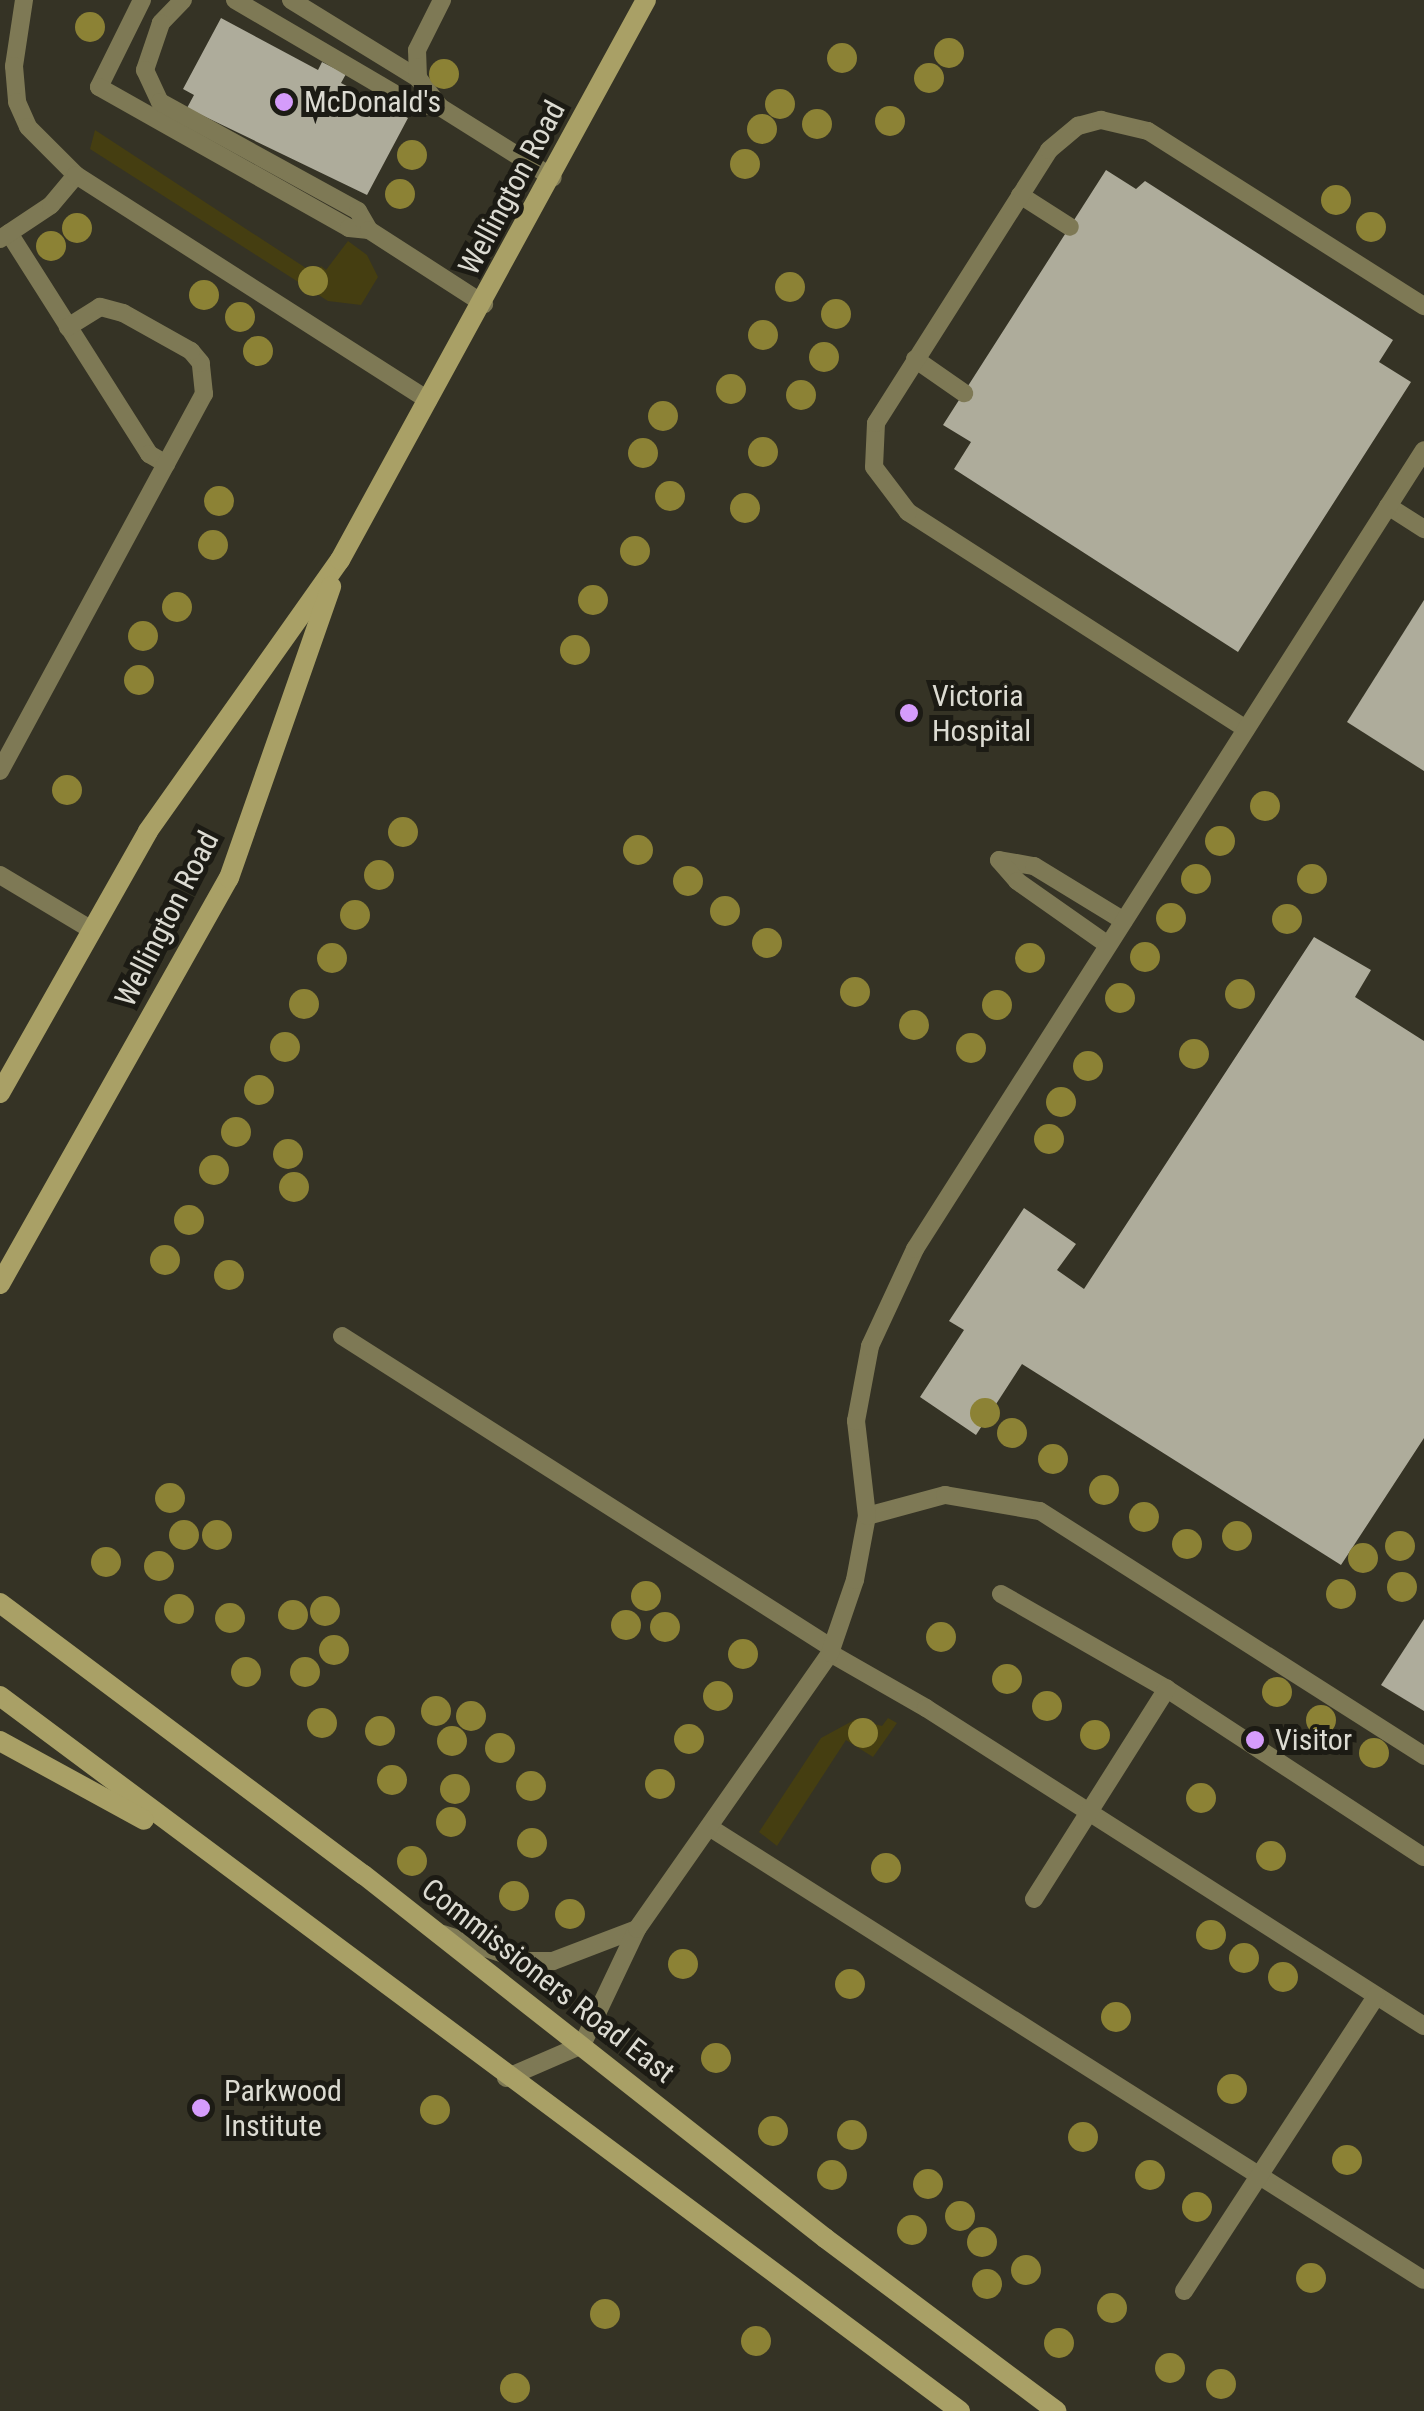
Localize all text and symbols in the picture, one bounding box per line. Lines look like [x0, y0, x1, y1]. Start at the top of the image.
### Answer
place label: McDonald's [304, 84, 441, 120]
marker: McDonald's [273, 91, 295, 113]
street label: Wellington Road [451, 95, 573, 281]
place label: Victoria Hospital [932, 678, 1031, 748]
marker: Victoria Hospital [896, 700, 922, 726]
street label: Wellington Road [107, 825, 227, 1013]
place label: Visitor [1275, 1722, 1352, 1758]
marker: Visitor [1244, 1729, 1266, 1751]
street label: Commissioners Road East [415, 1871, 681, 2091]
place label: Parkwood Institute [224, 2073, 342, 2144]
marker: Parkwood Institute [188, 2095, 214, 2121]

